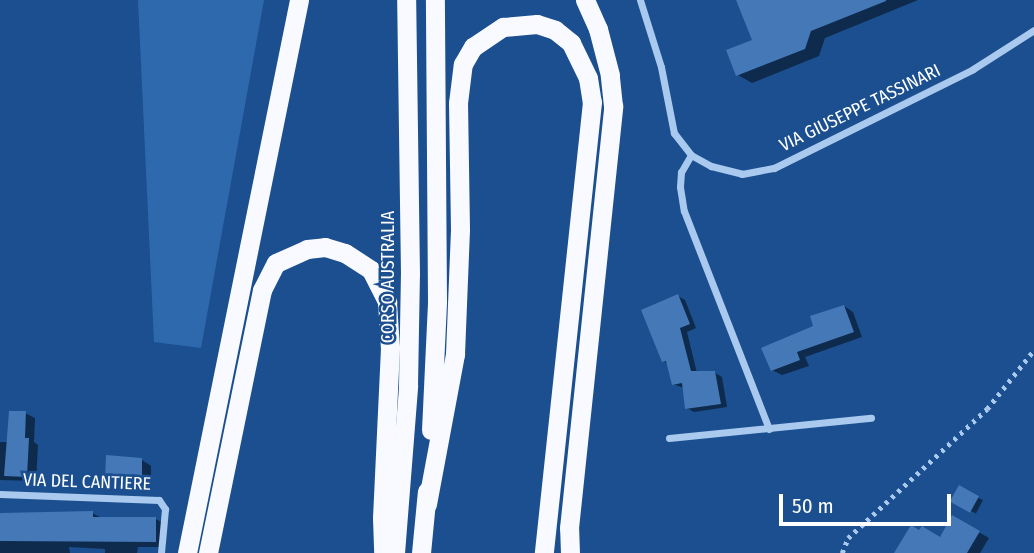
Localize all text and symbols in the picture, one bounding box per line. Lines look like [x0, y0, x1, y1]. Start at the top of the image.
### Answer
street label: VIA GIUSEPPE TASSINARI [776, 60, 944, 156]
street label: CORSO AUSTRALIA [377, 211, 399, 343]
street label: VIA DEL CANTIERE [23, 469, 151, 495]
scale bar [782, 480, 954, 524]
text: 50 m [792, 493, 834, 519]

